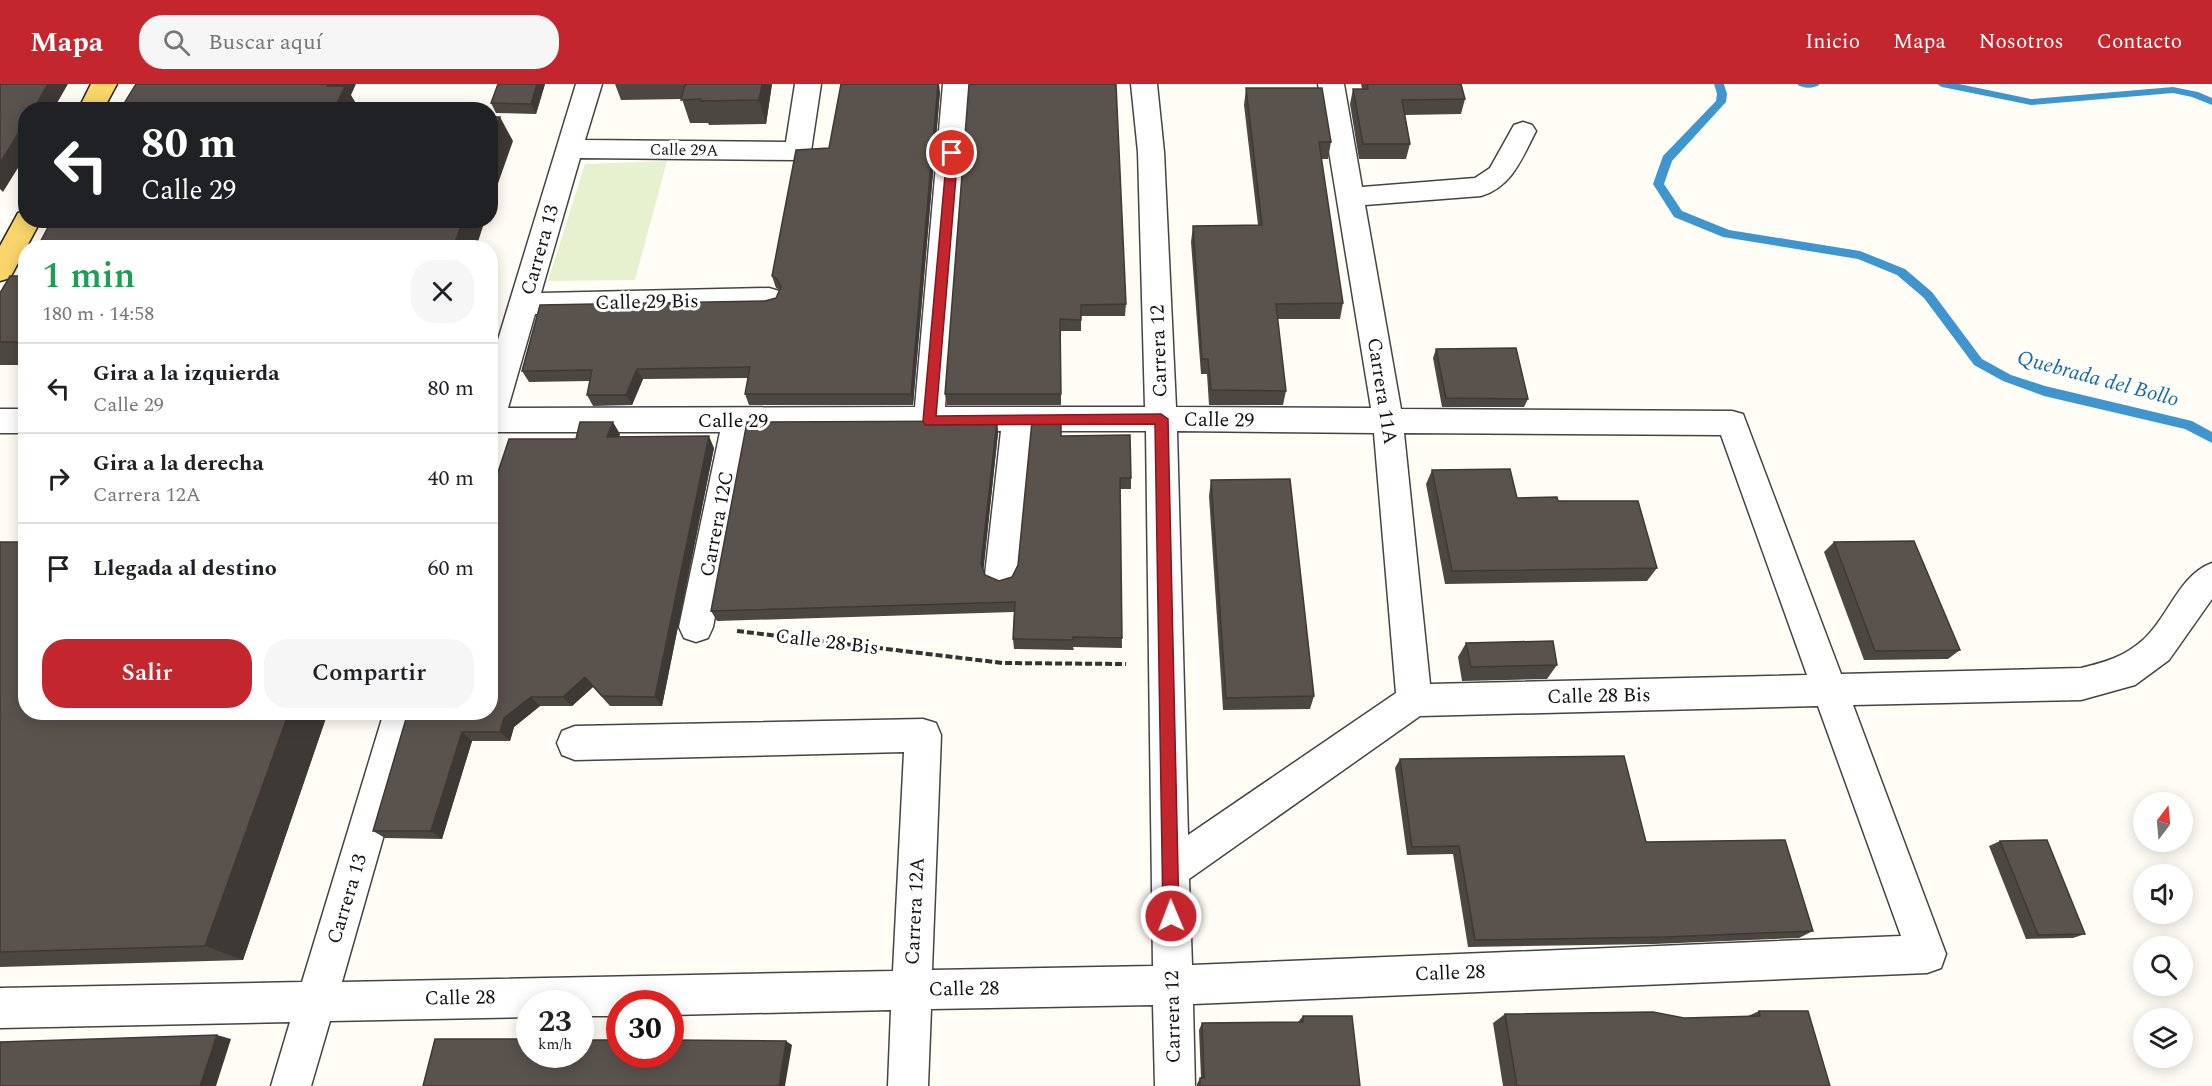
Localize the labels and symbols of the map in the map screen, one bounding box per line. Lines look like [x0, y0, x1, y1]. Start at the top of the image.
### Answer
pin [926, 127, 977, 178]
street label: Calle 29A [650, 137, 718, 163]
street label: Carrera 13 [513, 201, 567, 299]
street label: Calle 29 Bis [595, 286, 699, 318]
street label: Carrera 12 [1142, 304, 1176, 398]
street label: Carrera 11A [1359, 335, 1405, 447]
water label: Quebrada del Bollo [2014, 342, 2182, 416]
street label: Calle 29 [1183, 404, 1255, 436]
street label: Calle 29 [698, 406, 768, 436]
street label: Carrera 12C [692, 468, 742, 580]
street label: Calle 28 Bis [774, 621, 880, 663]
street label: Calle 28 Bis [1547, 680, 1651, 712]
north arrow [2133, 792, 2193, 852]
street label: Carrera 13 [319, 850, 375, 948]
street label: Carrera 12A [897, 856, 933, 966]
position arrow [1139, 884, 1203, 948]
street label: Calle 28 [1414, 957, 1486, 989]
street label: Carrera 12 [1157, 970, 1189, 1064]
street label: Calle 28 [928, 973, 1000, 1005]
street label: Calle 28 [424, 982, 496, 1014]
speed limit sign: 30 [606, 990, 684, 1068]

